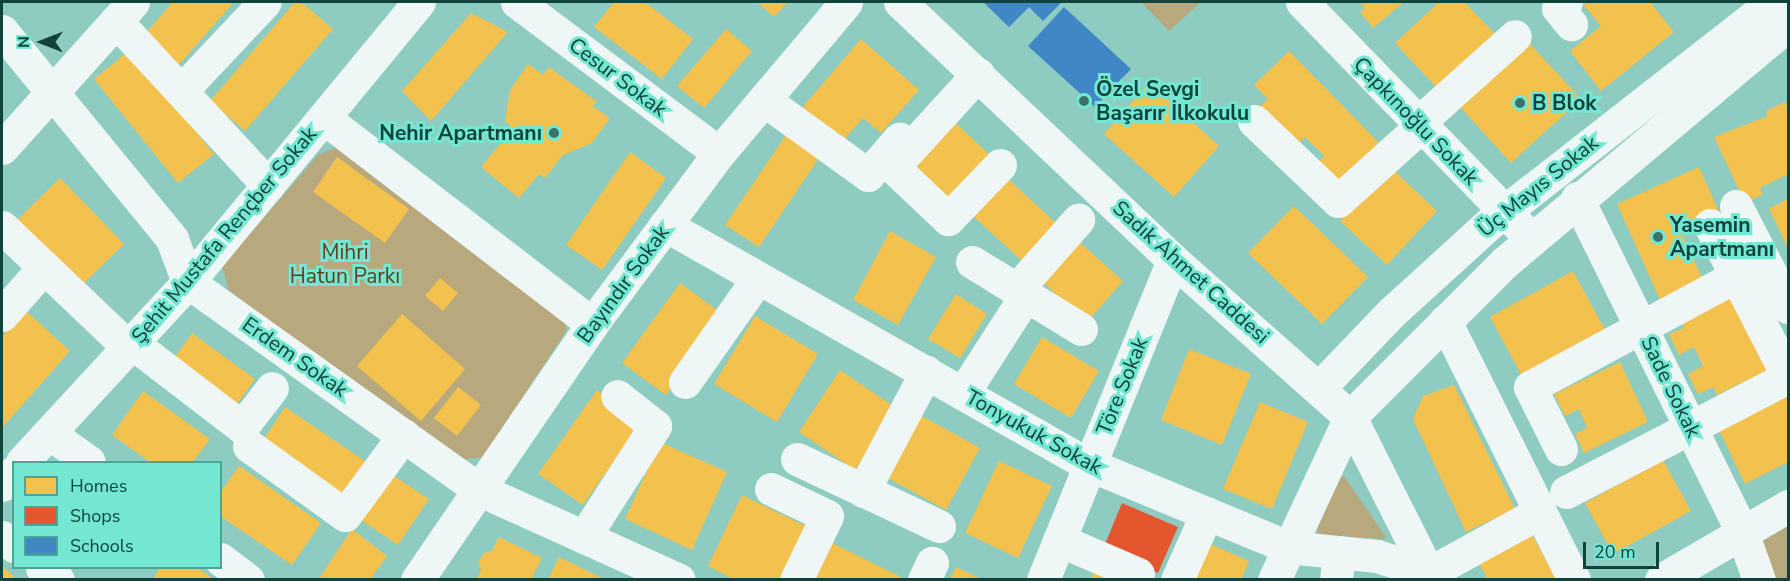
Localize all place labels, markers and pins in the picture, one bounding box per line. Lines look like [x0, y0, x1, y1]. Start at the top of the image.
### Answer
place label: Özel Sevgi Başarır İlkokulu [1096, 76, 1249, 126]
place label: B Blok [1532, 90, 1597, 116]
marker: Özel Sevgi Başarır İlkokulu [1077, 94, 1091, 108]
marker: B Blok [1513, 96, 1527, 110]
place label: Nehir Apartmanı [379, 120, 542, 146]
marker: Nehir Apartmanı [547, 126, 561, 140]
place label: Yasemin Apartmanı [1670, 212, 1774, 262]
marker: Yasemin Apartmanı [1651, 230, 1665, 244]

